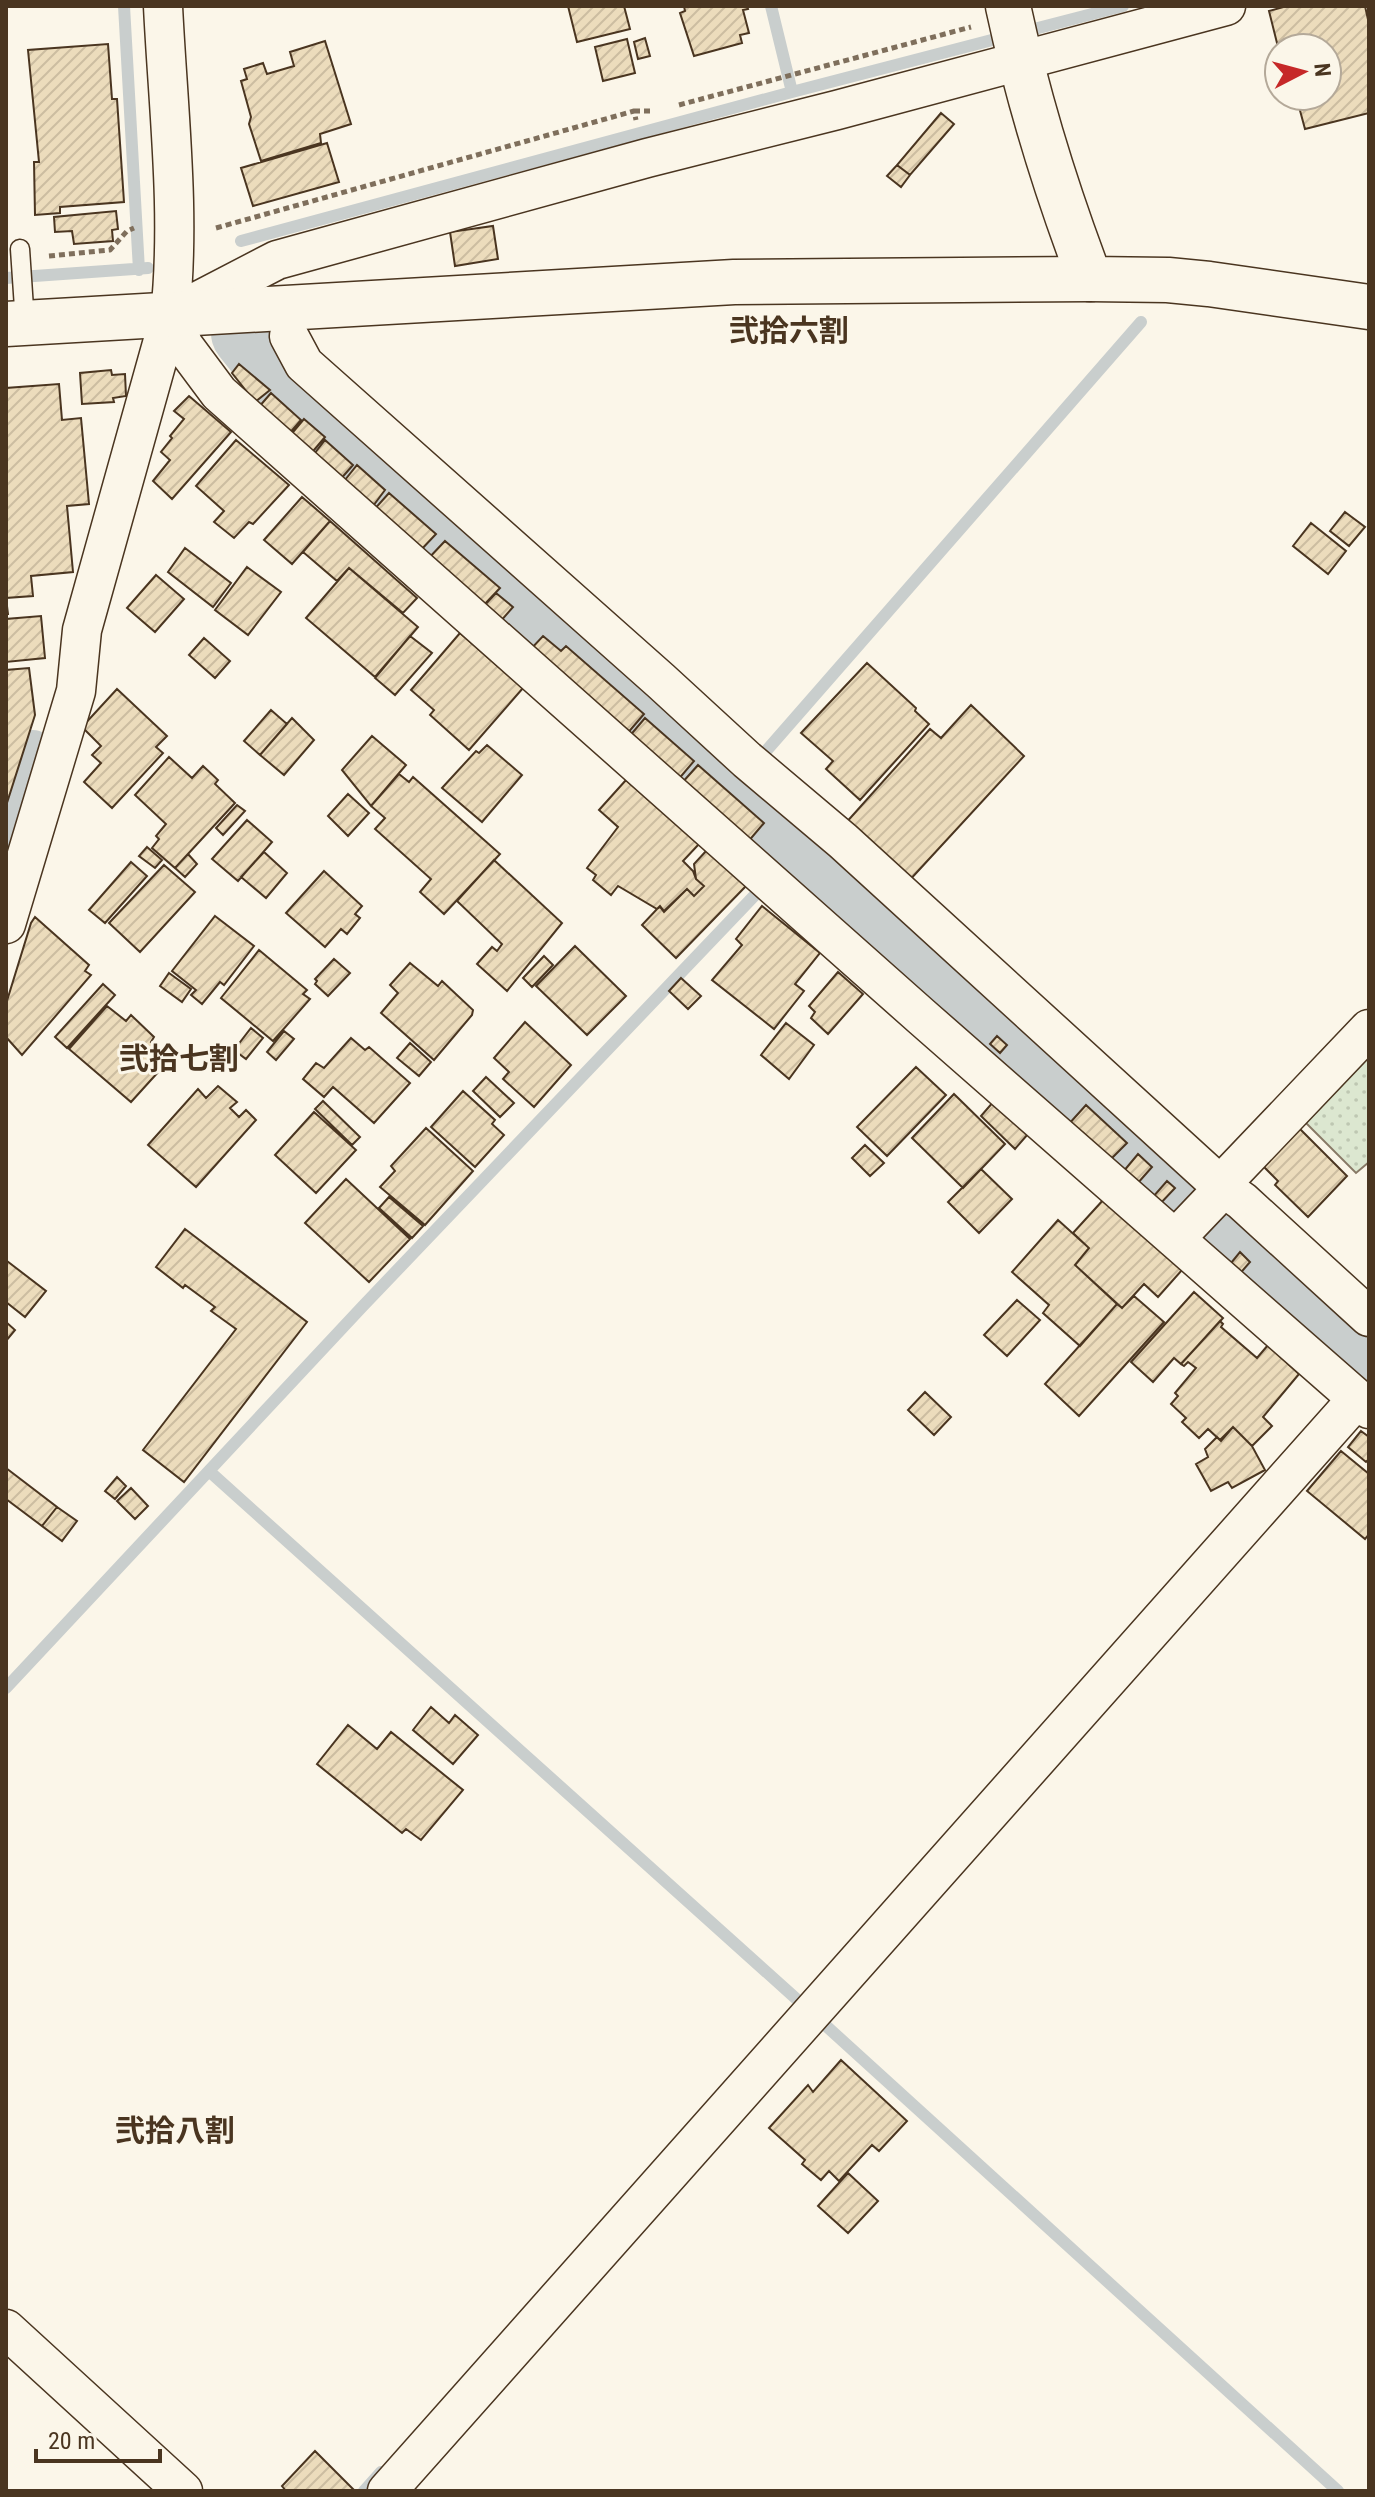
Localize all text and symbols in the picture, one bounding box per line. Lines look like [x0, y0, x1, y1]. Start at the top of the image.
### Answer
north arrow [1263, 32, 1343, 112]
text: N [1309, 62, 1336, 78]
district label: 弐拾六割 [729, 313, 849, 348]
district label: 弐拾七割 [119, 1041, 239, 1076]
district label: 弐拾八割 [115, 2113, 235, 2148]
scale bar [36, 2413, 160, 2463]
text: 20 m [48, 2427, 95, 2455]

